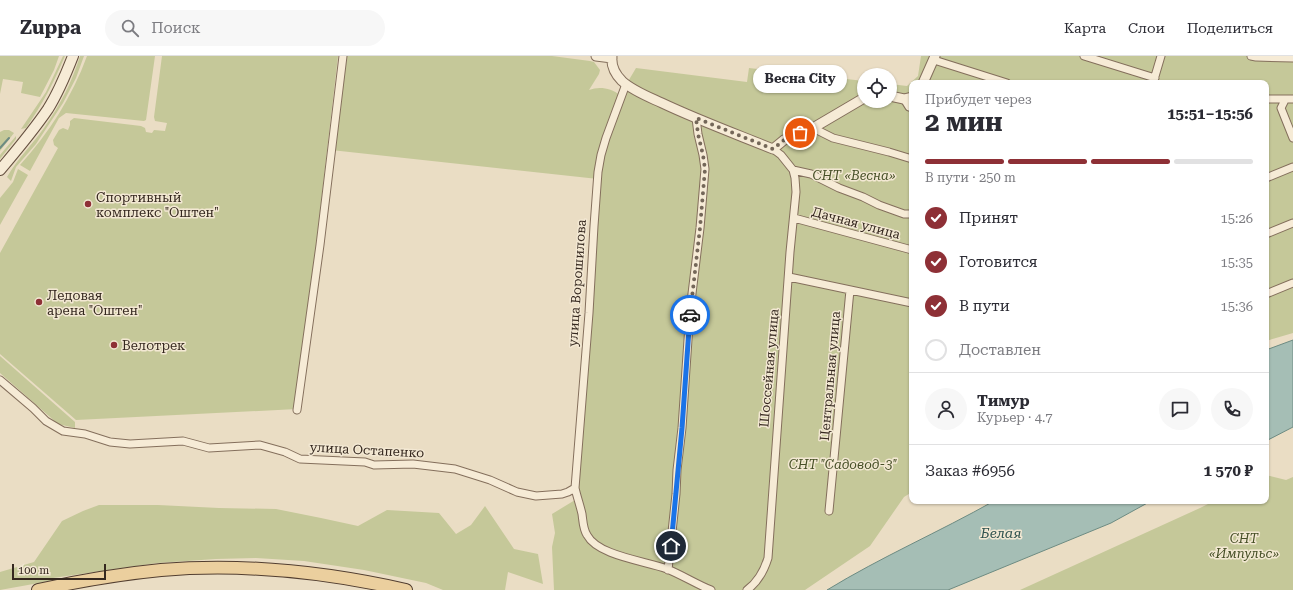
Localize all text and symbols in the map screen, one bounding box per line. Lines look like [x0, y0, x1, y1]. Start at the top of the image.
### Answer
search box [105, 10, 385, 46]
text: Zuppa [20, 16, 81, 39]
icon: search [119, 17, 141, 39]
text: Поиск [151, 19, 201, 37]
text: Карта [1064, 20, 1106, 36]
text: Слои [1128, 20, 1165, 36]
text: Поделиться [1187, 20, 1273, 36]
callout: Весна City [753, 65, 847, 93]
map controls [857, 68, 897, 108]
button: locate [857, 68, 897, 108]
text: Весна City [764, 71, 836, 86]
text: Прибудет через [925, 92, 1032, 107]
text: 15:51–15:56 [1167, 105, 1253, 123]
text: 2 мин [925, 107, 1003, 137]
pin [783, 116, 817, 150]
icon: bag [789, 122, 811, 144]
park label: СНТ «Весна» [813, 168, 896, 183]
text: В пути · 250 m [925, 170, 1016, 185]
place label: Спортивный комплекс "Оштен" [96, 190, 219, 220]
marker: Спортивный комплекс "Оштен" [83, 199, 93, 209]
street label: Дачная улица [810, 204, 902, 242]
icon: check [925, 207, 947, 229]
text: Принят [959, 209, 1018, 227]
text: 15:26 [1221, 211, 1253, 226]
street label: улица Ворошилова [565, 219, 589, 347]
icon: check [925, 251, 947, 273]
text: Готовится [959, 253, 1037, 271]
text: 15:35 [1221, 255, 1253, 270]
place label: Ледовая арена "Оштен" [47, 288, 143, 318]
courier [670, 295, 710, 335]
icon: check [925, 295, 947, 317]
marker: Ледовая арена "Оштен" [34, 297, 44, 307]
text: В пути [959, 297, 1010, 315]
text: 15:36 [1221, 299, 1253, 314]
icon: car [679, 304, 701, 326]
street label: Шоссейная улица [756, 308, 782, 428]
street label: Центральная улица [817, 310, 843, 442]
place label: Велотрек [122, 338, 185, 353]
marker: Велотрек [109, 340, 119, 350]
text: Доставлен [959, 341, 1041, 359]
button: person [925, 388, 967, 430]
button: chat [1159, 388, 1201, 430]
button: phone [1211, 388, 1253, 430]
text: Тимур [977, 392, 1030, 410]
text: Курьер · 4.7 [977, 410, 1053, 425]
street label: улица Остапенко [309, 440, 425, 460]
park label: СНТ "Садовод-3" [789, 457, 897, 472]
text: Заказ #6956 [925, 462, 1015, 480]
text: 1 570 ₽ [1203, 462, 1253, 480]
water label: Белая [979, 525, 1022, 541]
pin [654, 529, 688, 563]
park label: СНТ «Импульс» [1209, 531, 1280, 561]
icon: home [660, 535, 682, 557]
scale bar [12, 562, 106, 581]
text: 100 m [18, 564, 49, 577]

